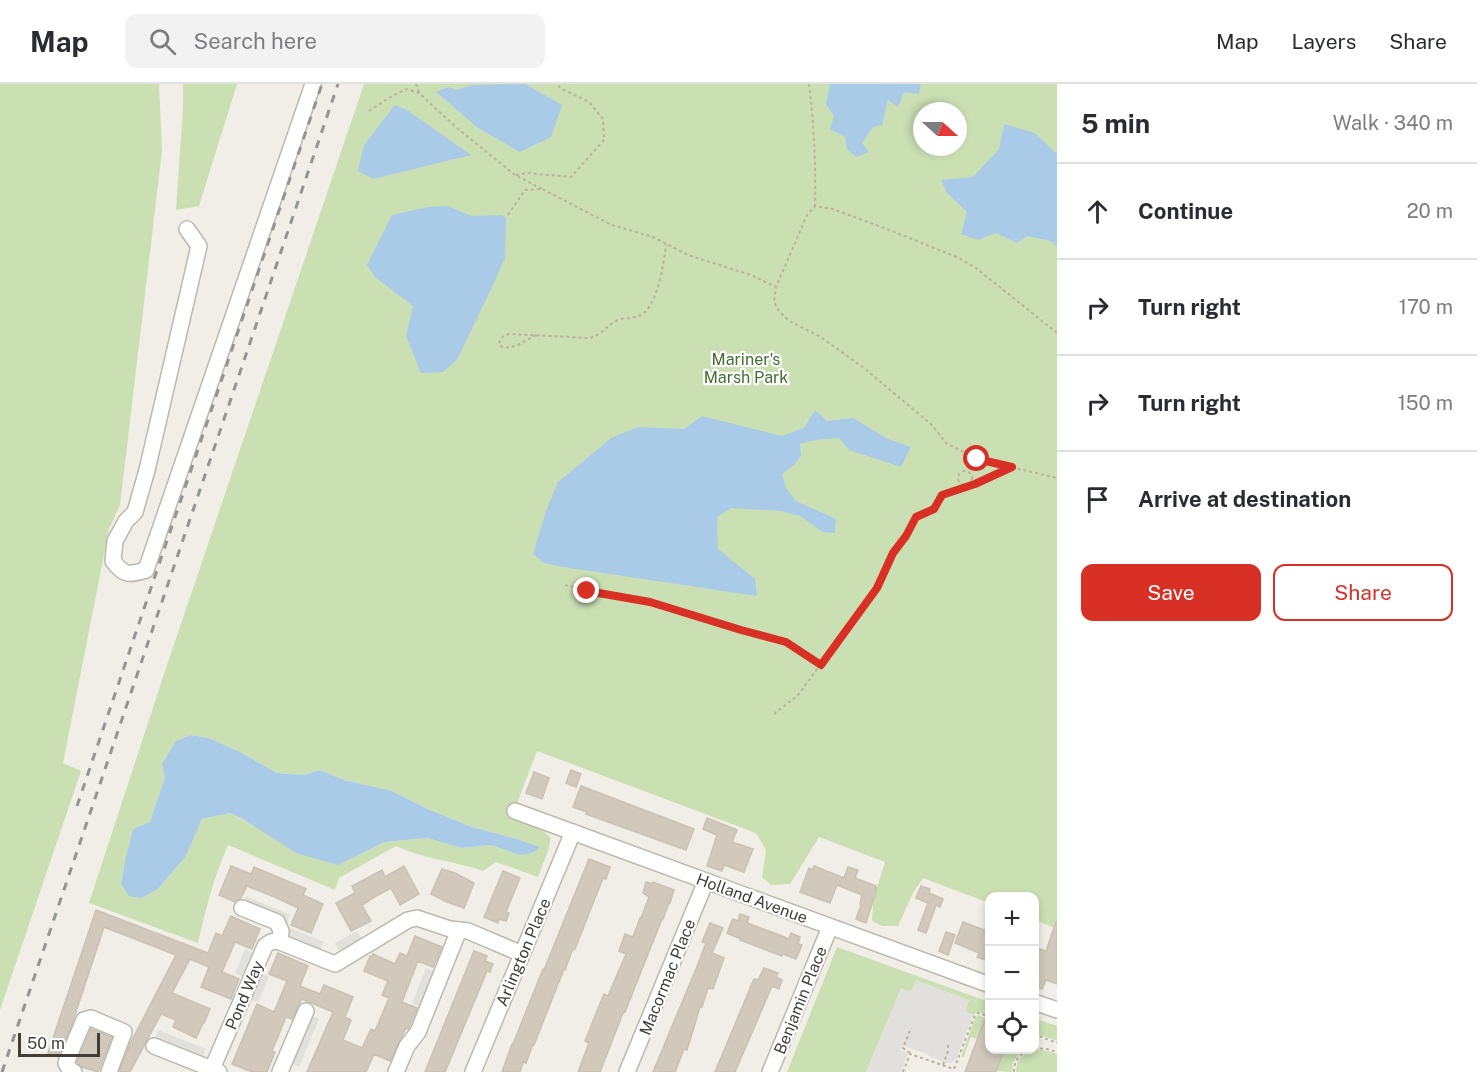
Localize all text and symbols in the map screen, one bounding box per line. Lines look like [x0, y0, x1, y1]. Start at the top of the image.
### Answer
search box [125, 14, 545, 68]
text: Map [30, 25, 89, 58]
icon: search [146, 25, 179, 58]
text: Search here [194, 28, 317, 54]
text: Map [1216, 29, 1259, 54]
text: Layers [1292, 29, 1356, 54]
text: Share [1389, 29, 1447, 54]
north arrow [913, 102, 967, 156]
text: 5 min [1081, 108, 1150, 139]
text: Walk · 340 m [1333, 111, 1453, 135]
icon: ahead [1081, 195, 1114, 228]
text: Continue [1138, 198, 1233, 224]
text: 20 m [1407, 199, 1453, 223]
icon: right [1081, 291, 1114, 324]
text: Turn right [1138, 294, 1241, 320]
text: 170 m [1399, 295, 1453, 319]
park label: Mariner's Marsh Park [704, 350, 788, 387]
icon: right [1081, 387, 1114, 420]
text: Turn right [1138, 390, 1241, 416]
text: 150 m [1398, 391, 1453, 415]
route start [963, 445, 989, 471]
icon: arrive [1081, 483, 1114, 516]
text: Arrive at destination [1138, 486, 1351, 512]
button: Save [1081, 564, 1261, 621]
button: Share [1273, 564, 1453, 621]
route end [573, 577, 599, 603]
street label: Holland Avenue [694, 870, 810, 927]
map controls [985, 892, 1039, 1054]
button: + [985, 892, 1039, 946]
street label: Arlington Place [492, 895, 555, 1009]
street label: Macormac Place [636, 916, 699, 1038]
street label: Benjamin Place [770, 943, 831, 1057]
button: − [985, 946, 1039, 1000]
street label: Pond Way [221, 957, 268, 1033]
button: locate [985, 1000, 1039, 1054]
scale bar [18, 1030, 100, 1058]
text: 50 m [27, 1034, 65, 1053]

